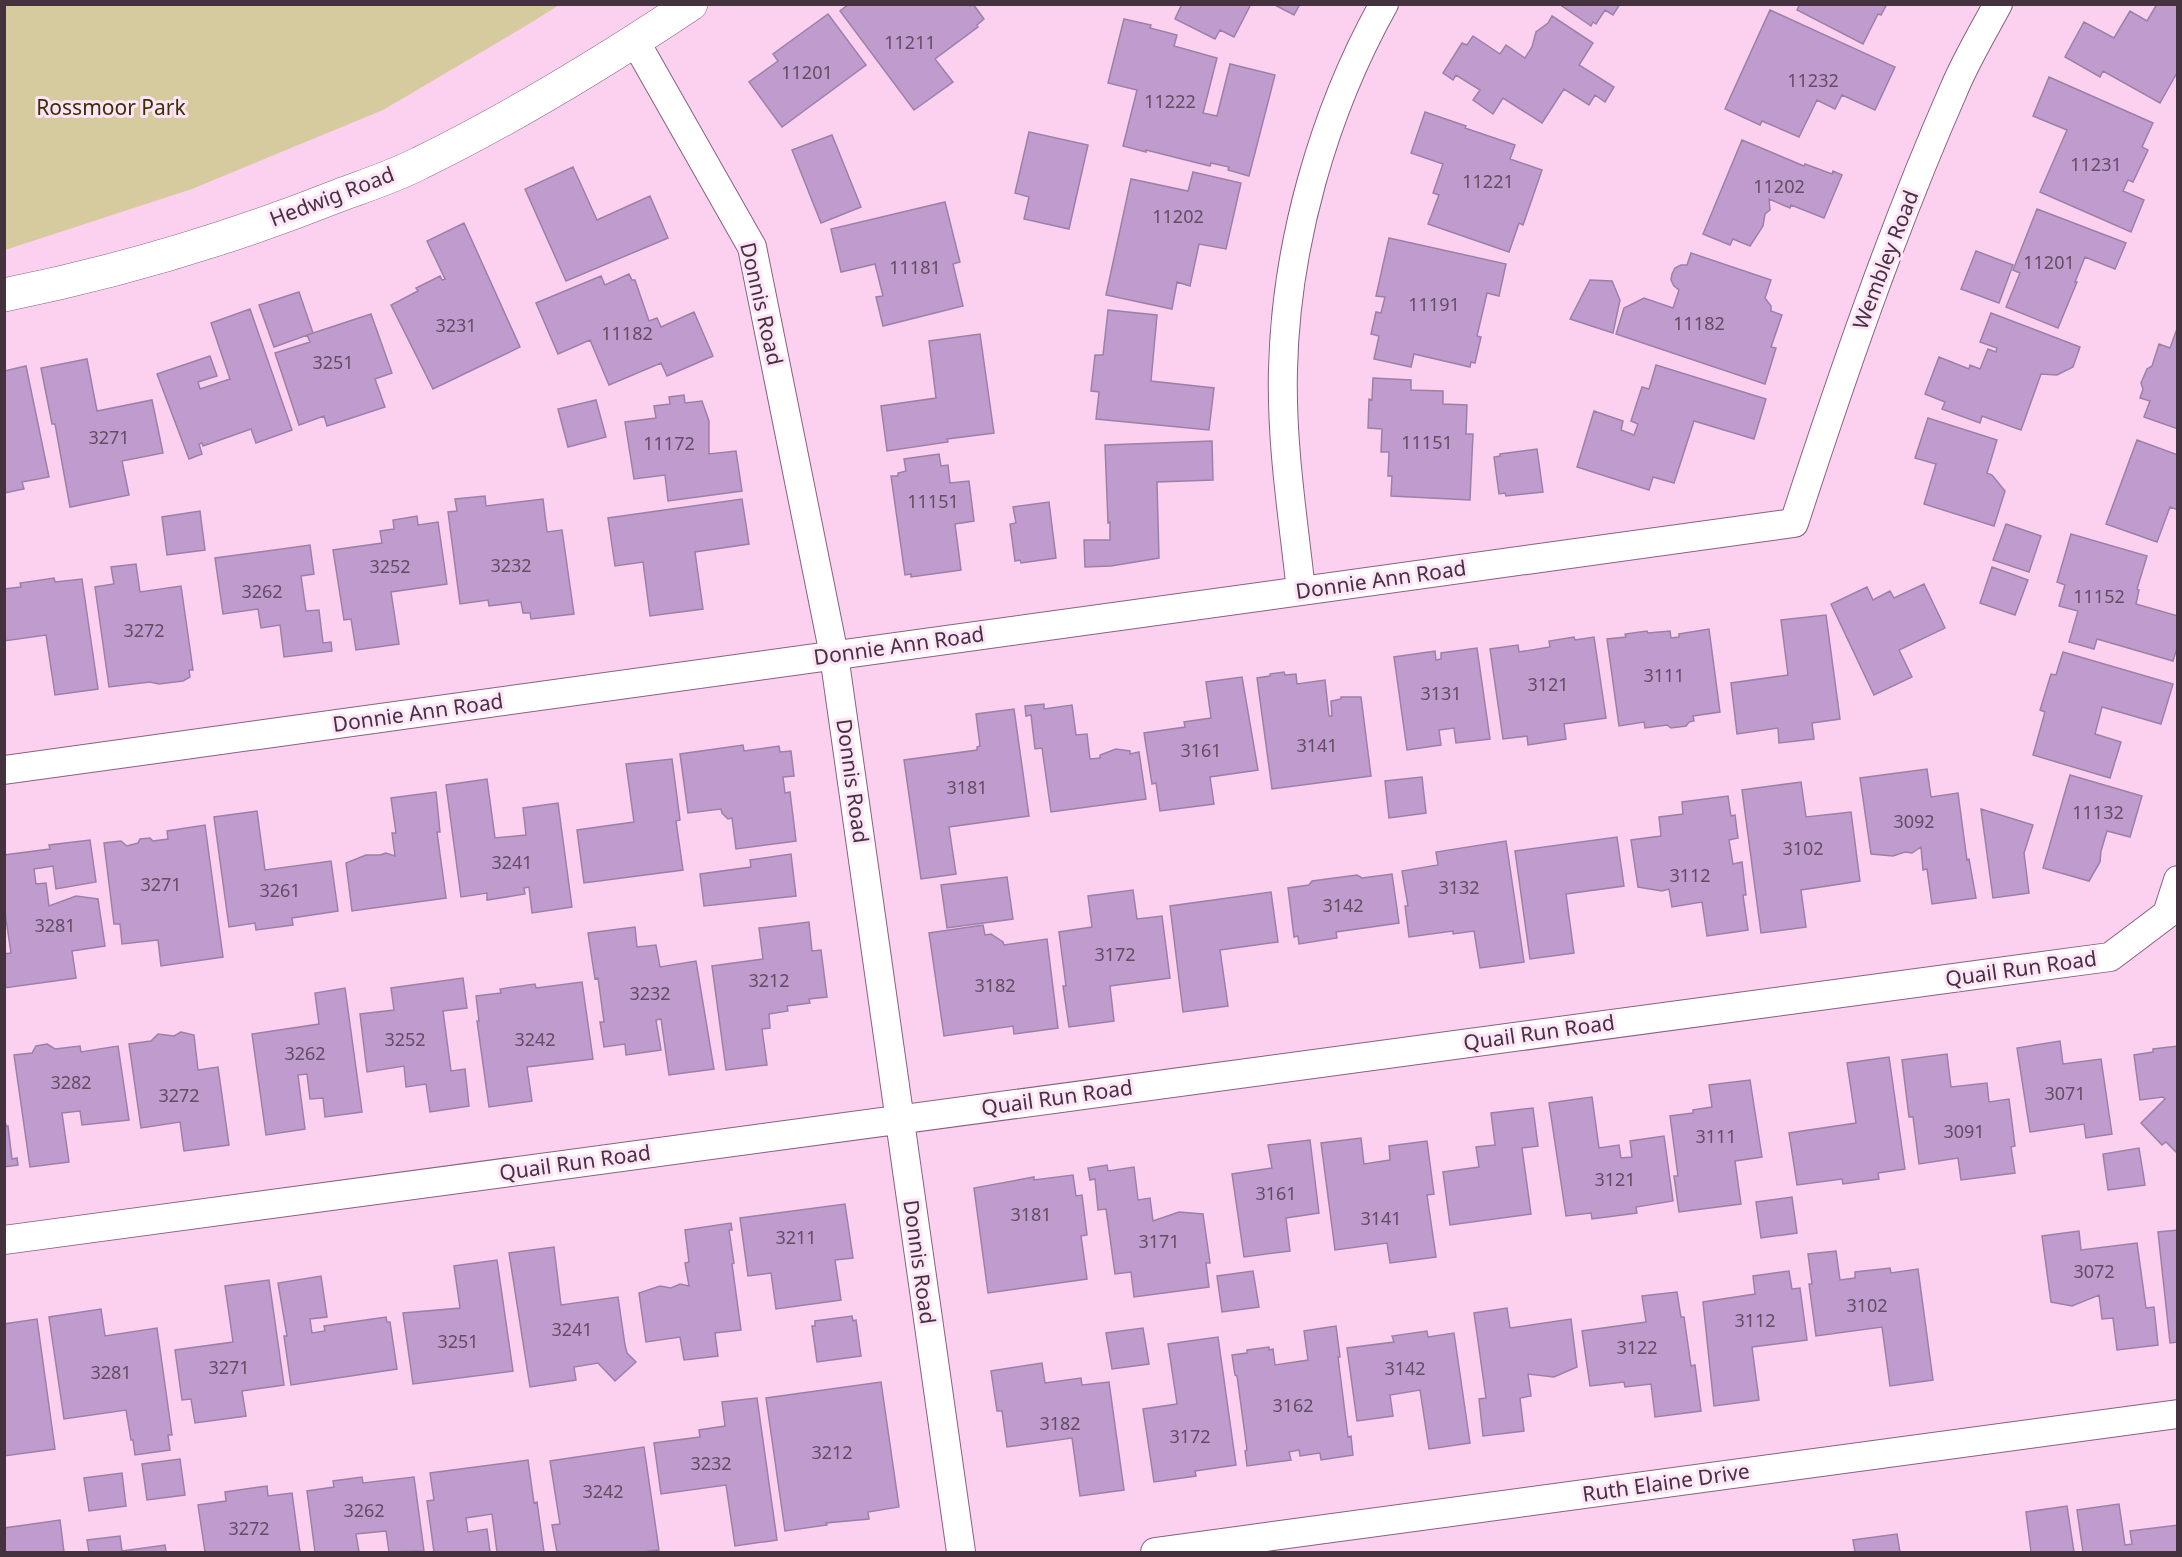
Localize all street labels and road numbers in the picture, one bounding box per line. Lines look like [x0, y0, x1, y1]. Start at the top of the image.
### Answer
street label: Hedwig Road [265, 160, 398, 233]
street label: Wembley Road [1846, 186, 1924, 333]
street label: Donnis Road [734, 240, 790, 368]
street label: Donnie Ann Road [1294, 553, 1468, 605]
street label: Donnie Ann Road [812, 619, 986, 671]
street label: Donnie Ann Road [331, 686, 505, 738]
street label: Donnis Road [830, 717, 876, 845]
street label: Quail Run Road [1943, 944, 2098, 992]
street label: Quail Run Road [1461, 1008, 1616, 1056]
street label: Quail Run Road [979, 1073, 1134, 1121]
street label: Quail Run Road [497, 1138, 652, 1186]
street label: Donnis Road [897, 1198, 943, 1326]
street label: Ruth Elaine Drive [1580, 1456, 1751, 1508]

